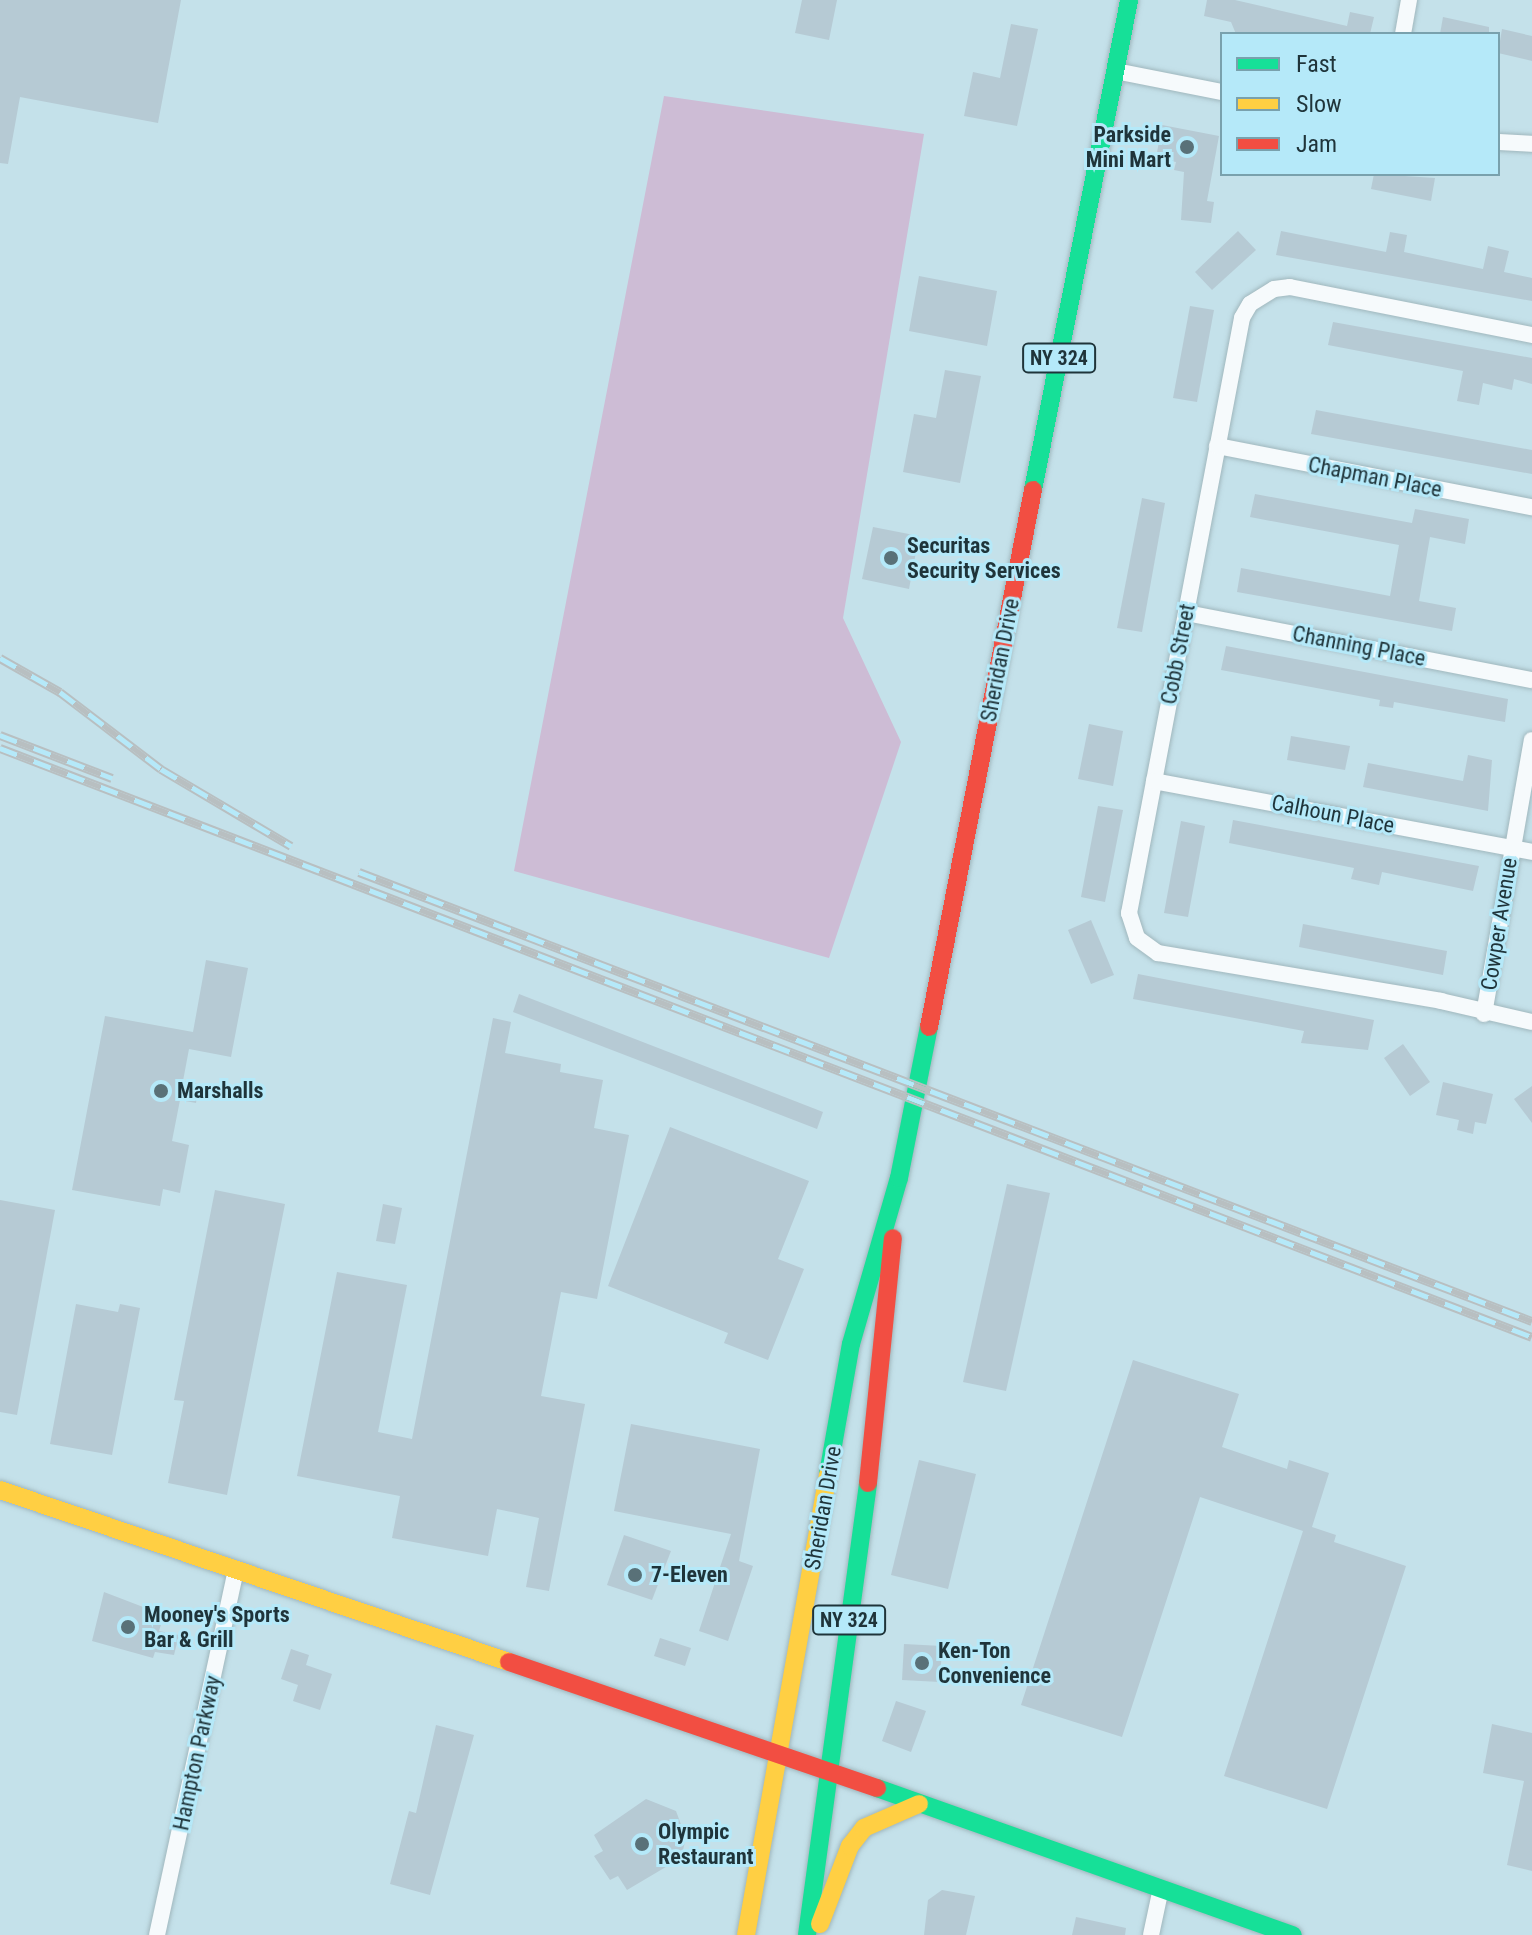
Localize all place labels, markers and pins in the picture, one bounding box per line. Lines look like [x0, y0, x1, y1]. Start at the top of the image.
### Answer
place label: Parkside Mini Mart [1086, 121, 1171, 172]
marker: Parkside Mini Mart [1178, 138, 1196, 156]
place label: Securitas Security Services [907, 532, 1061, 584]
marker: Securitas Security Services [882, 549, 900, 567]
place label: Marshalls [177, 1078, 264, 1104]
marker: Marshalls [152, 1082, 170, 1100]
place label: 7-Eleven [651, 1562, 728, 1588]
marker: 7-Eleven [626, 1566, 644, 1584]
place label: Mooney's Sports Bar & Grill [144, 1601, 290, 1652]
marker: Mooney's Sports Bar & Grill [119, 1618, 137, 1636]
place label: Ken-Ton Convenience [938, 1637, 1051, 1688]
marker: Ken-Ton Convenience [913, 1654, 931, 1672]
place label: Olympic Restaurant [658, 1818, 754, 1870]
marker: Olympic Restaurant [633, 1835, 651, 1853]

